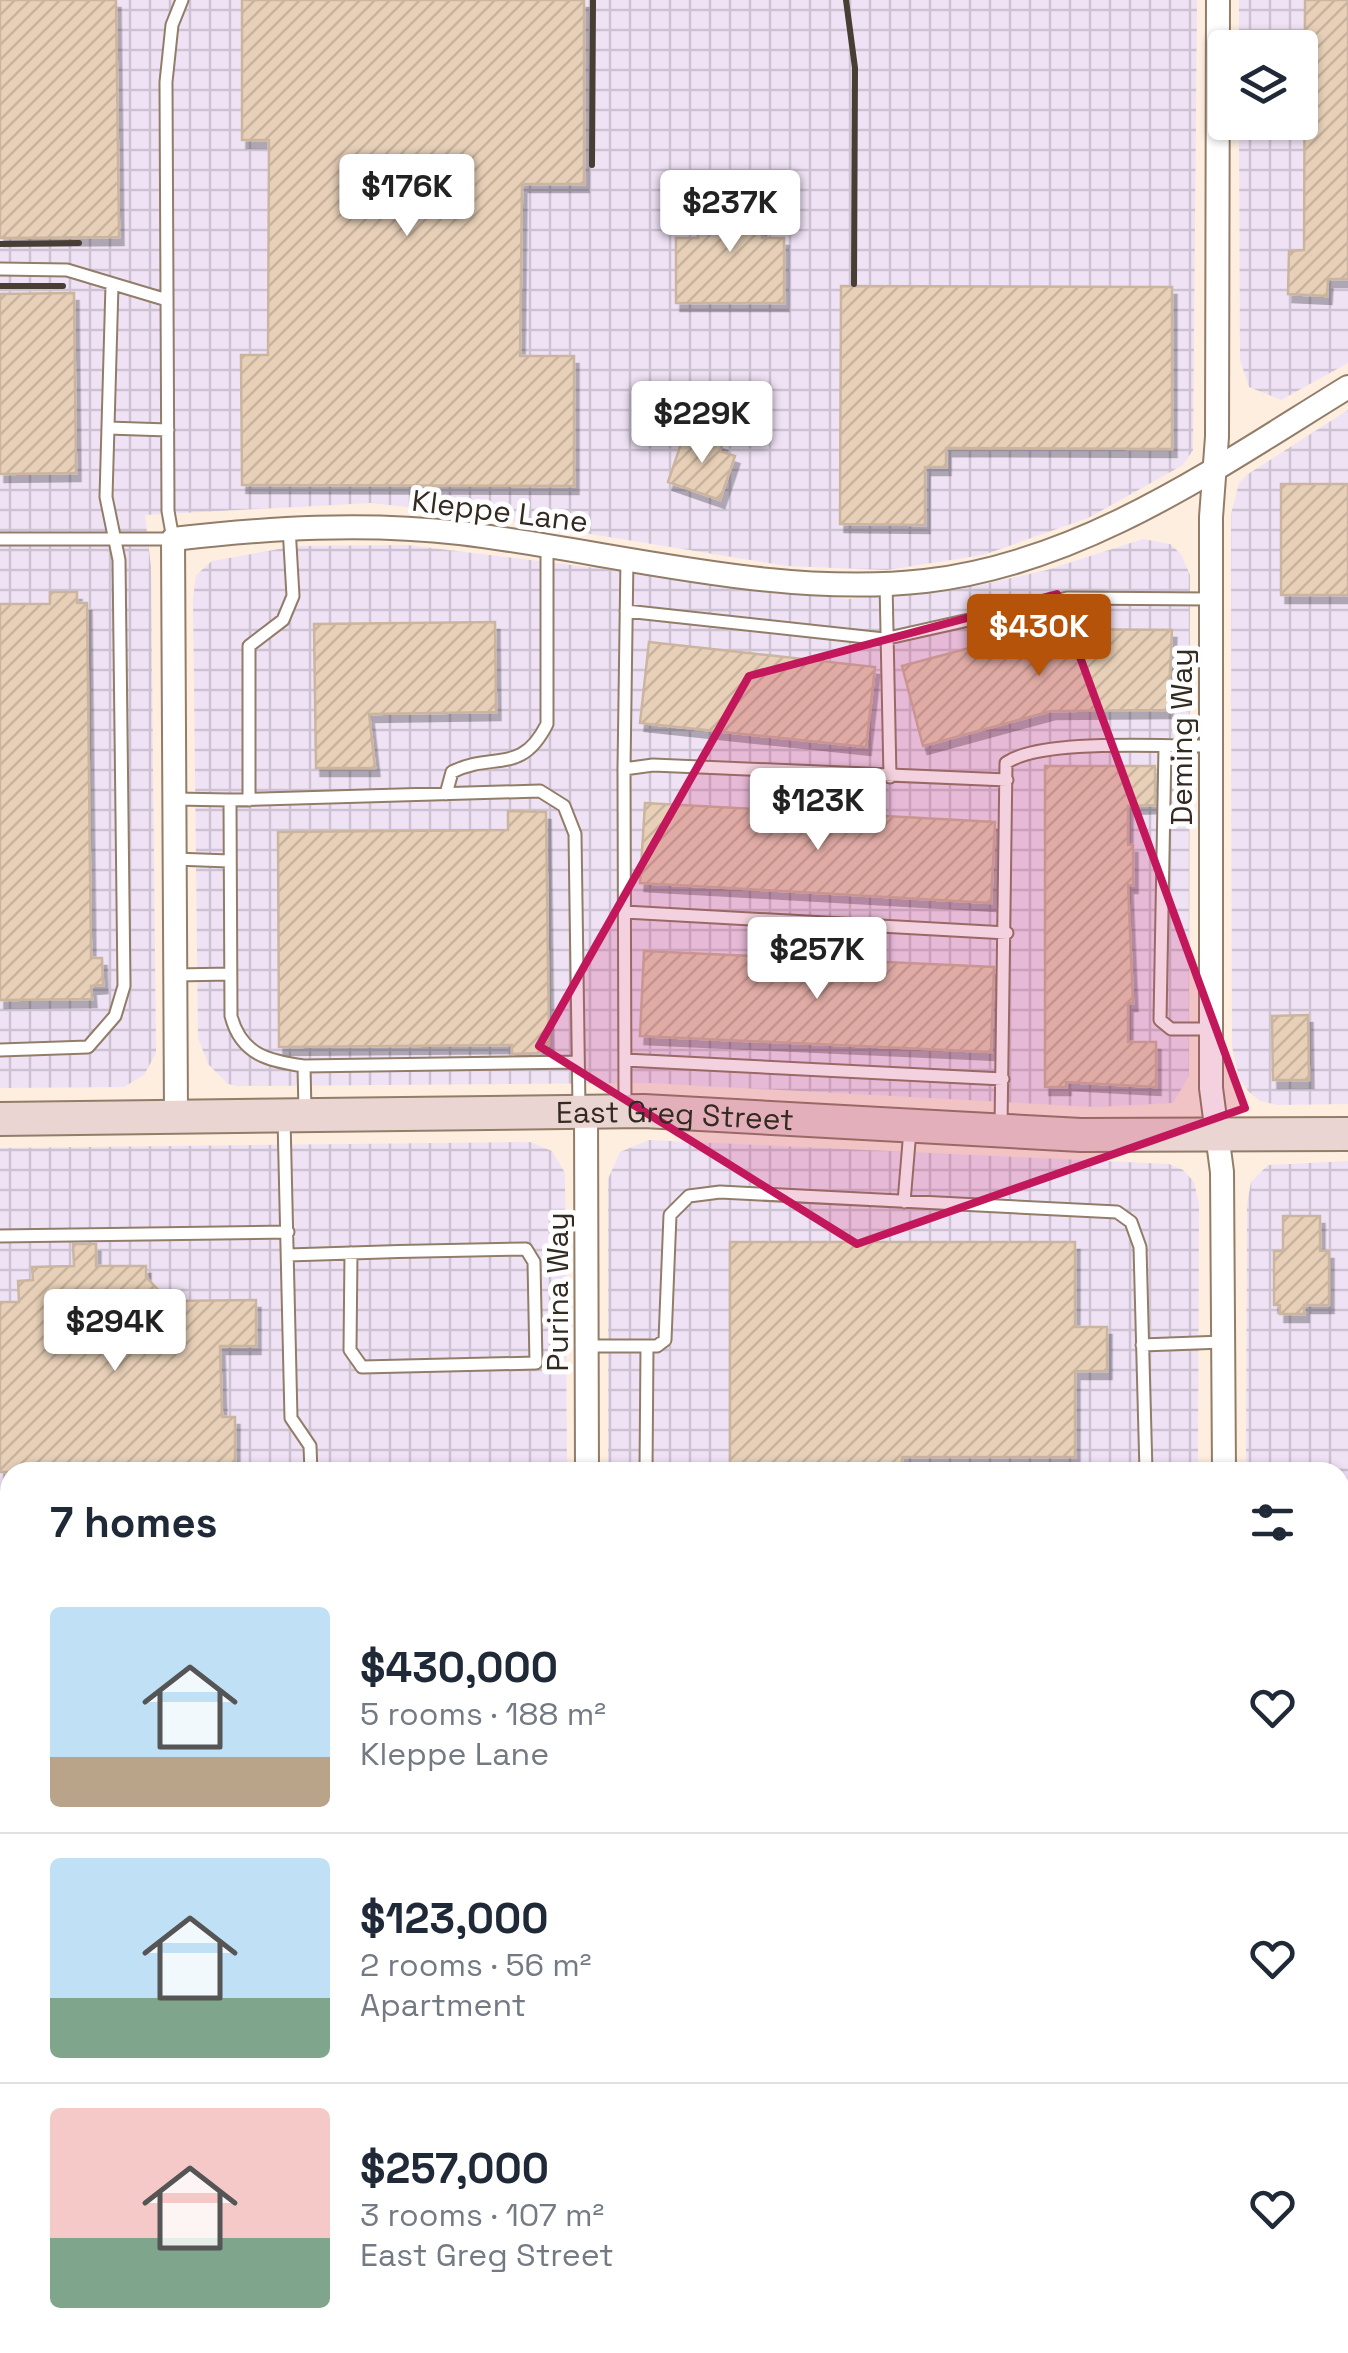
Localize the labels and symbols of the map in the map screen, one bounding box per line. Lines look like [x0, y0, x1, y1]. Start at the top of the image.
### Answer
pin: $176K [337, 154, 477, 239]
pin: $237K [660, 170, 800, 255]
pin: $229K [632, 381, 772, 466]
street label: Kleppe Lane [410, 481, 590, 541]
pin: $430K [969, 594, 1109, 679]
street label: Deming Way [1162, 648, 1201, 826]
pin: $123K [748, 768, 888, 853]
pin: $257K [747, 917, 887, 1002]
street label: East Greg Street [556, 1091, 795, 1139]
street label: Purina Way [538, 1212, 577, 1372]
pin: $294K [45, 1289, 185, 1374]

